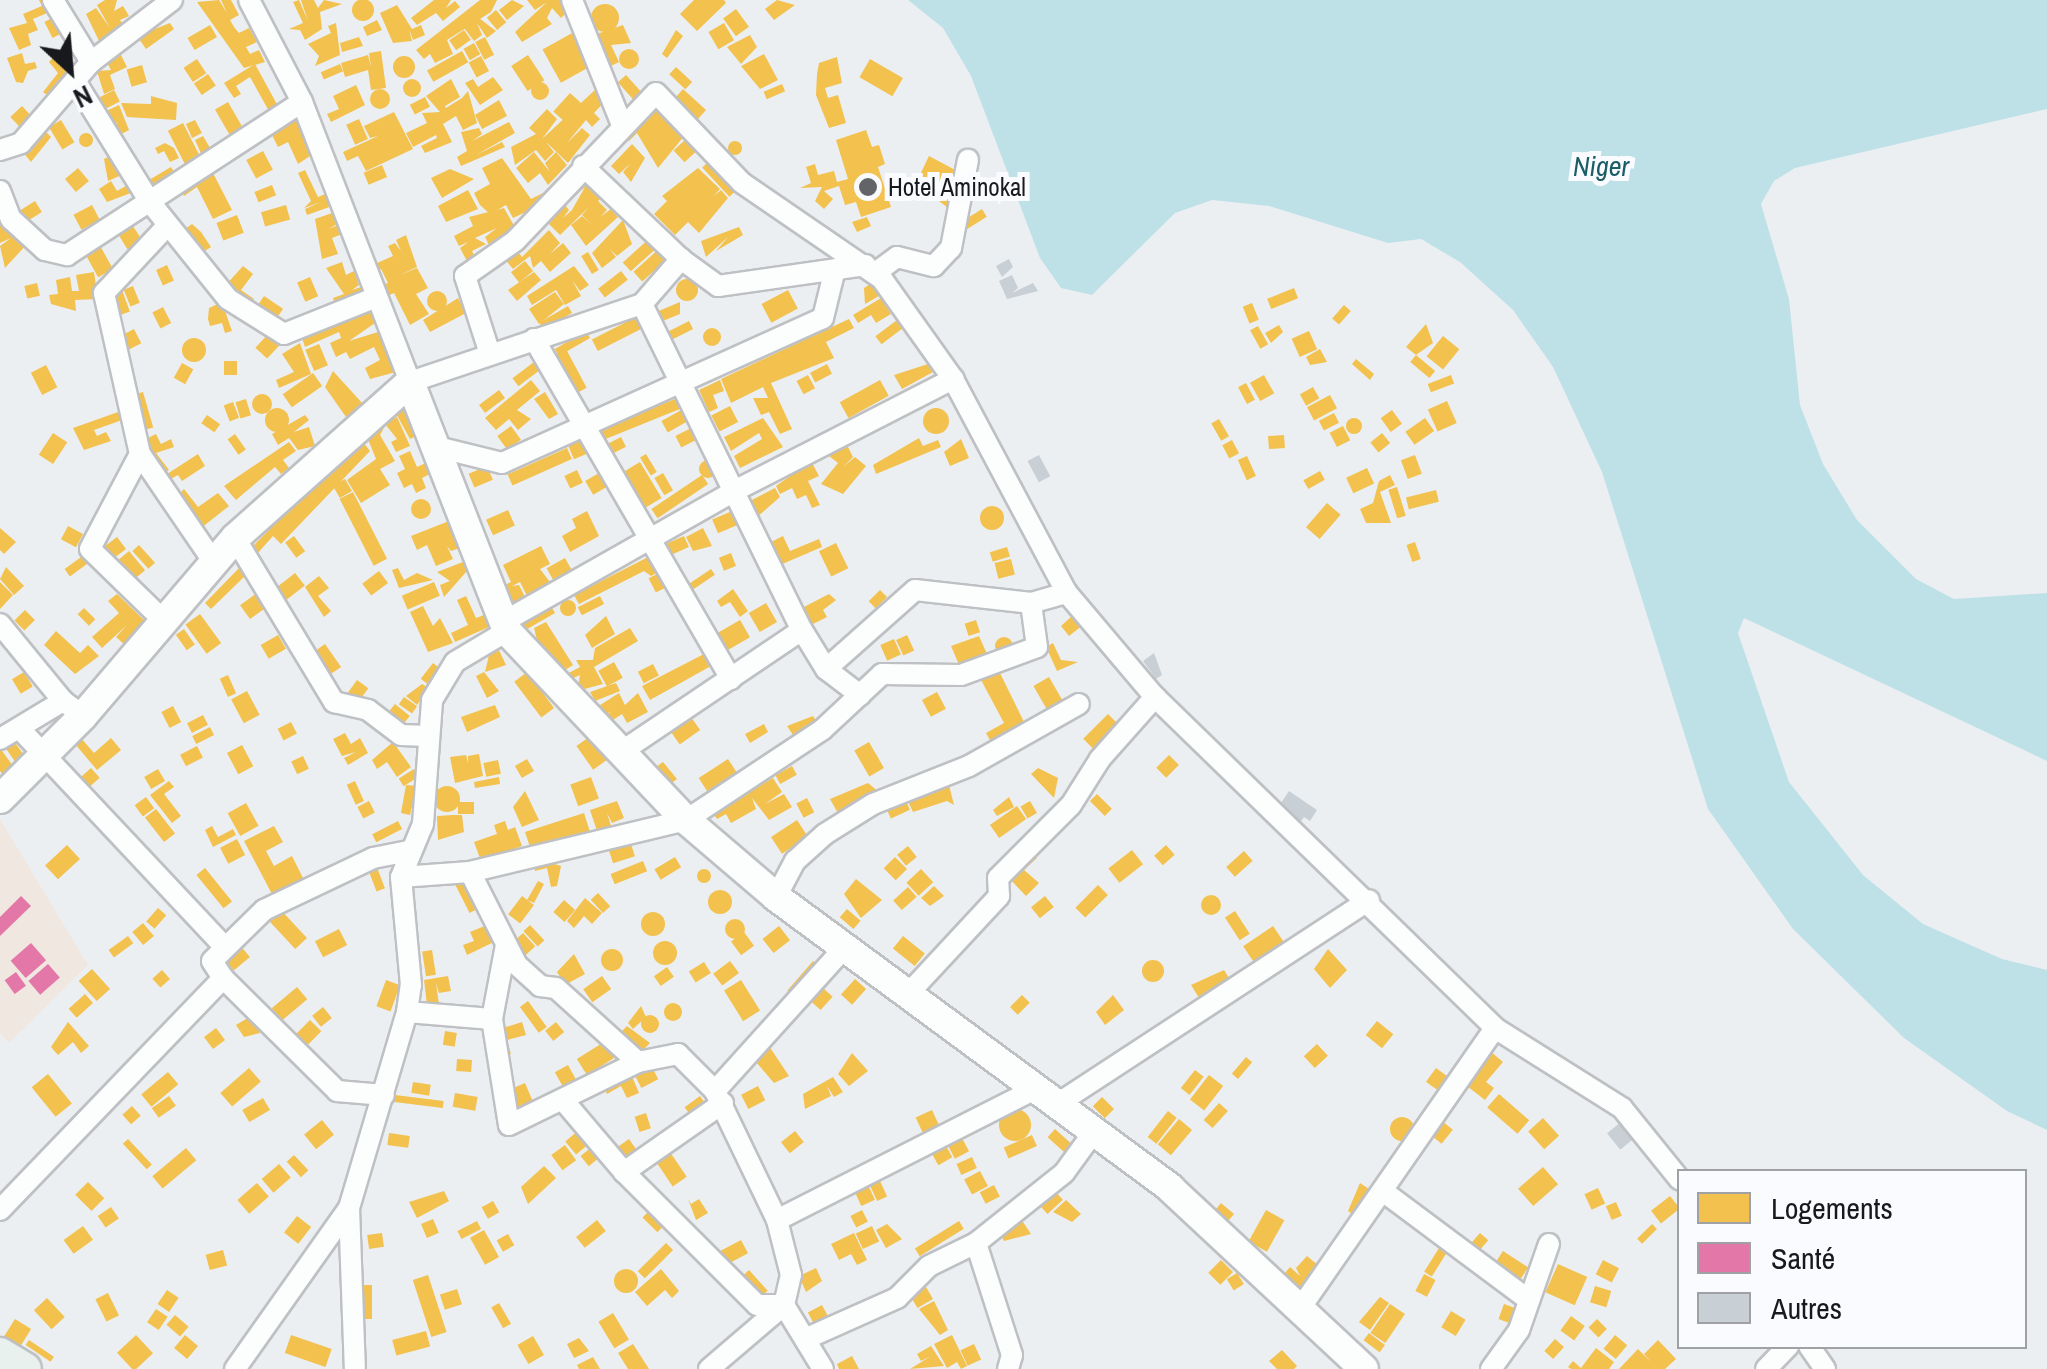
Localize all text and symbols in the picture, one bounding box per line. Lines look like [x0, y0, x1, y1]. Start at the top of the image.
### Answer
north arrow [20, 20, 120, 120]
text: N [67, 76, 99, 118]
water label: Niger [1573, 149, 1629, 183]
place label: Hotel Aminokal [888, 172, 1027, 202]
marker: Hotel Aminokal [857, 176, 879, 198]
legend [1677, 1169, 2027, 1349]
text: Logements [1771, 1188, 1893, 1228]
text: Santé [1771, 1238, 1835, 1278]
text: Autres [1771, 1288, 1842, 1328]

